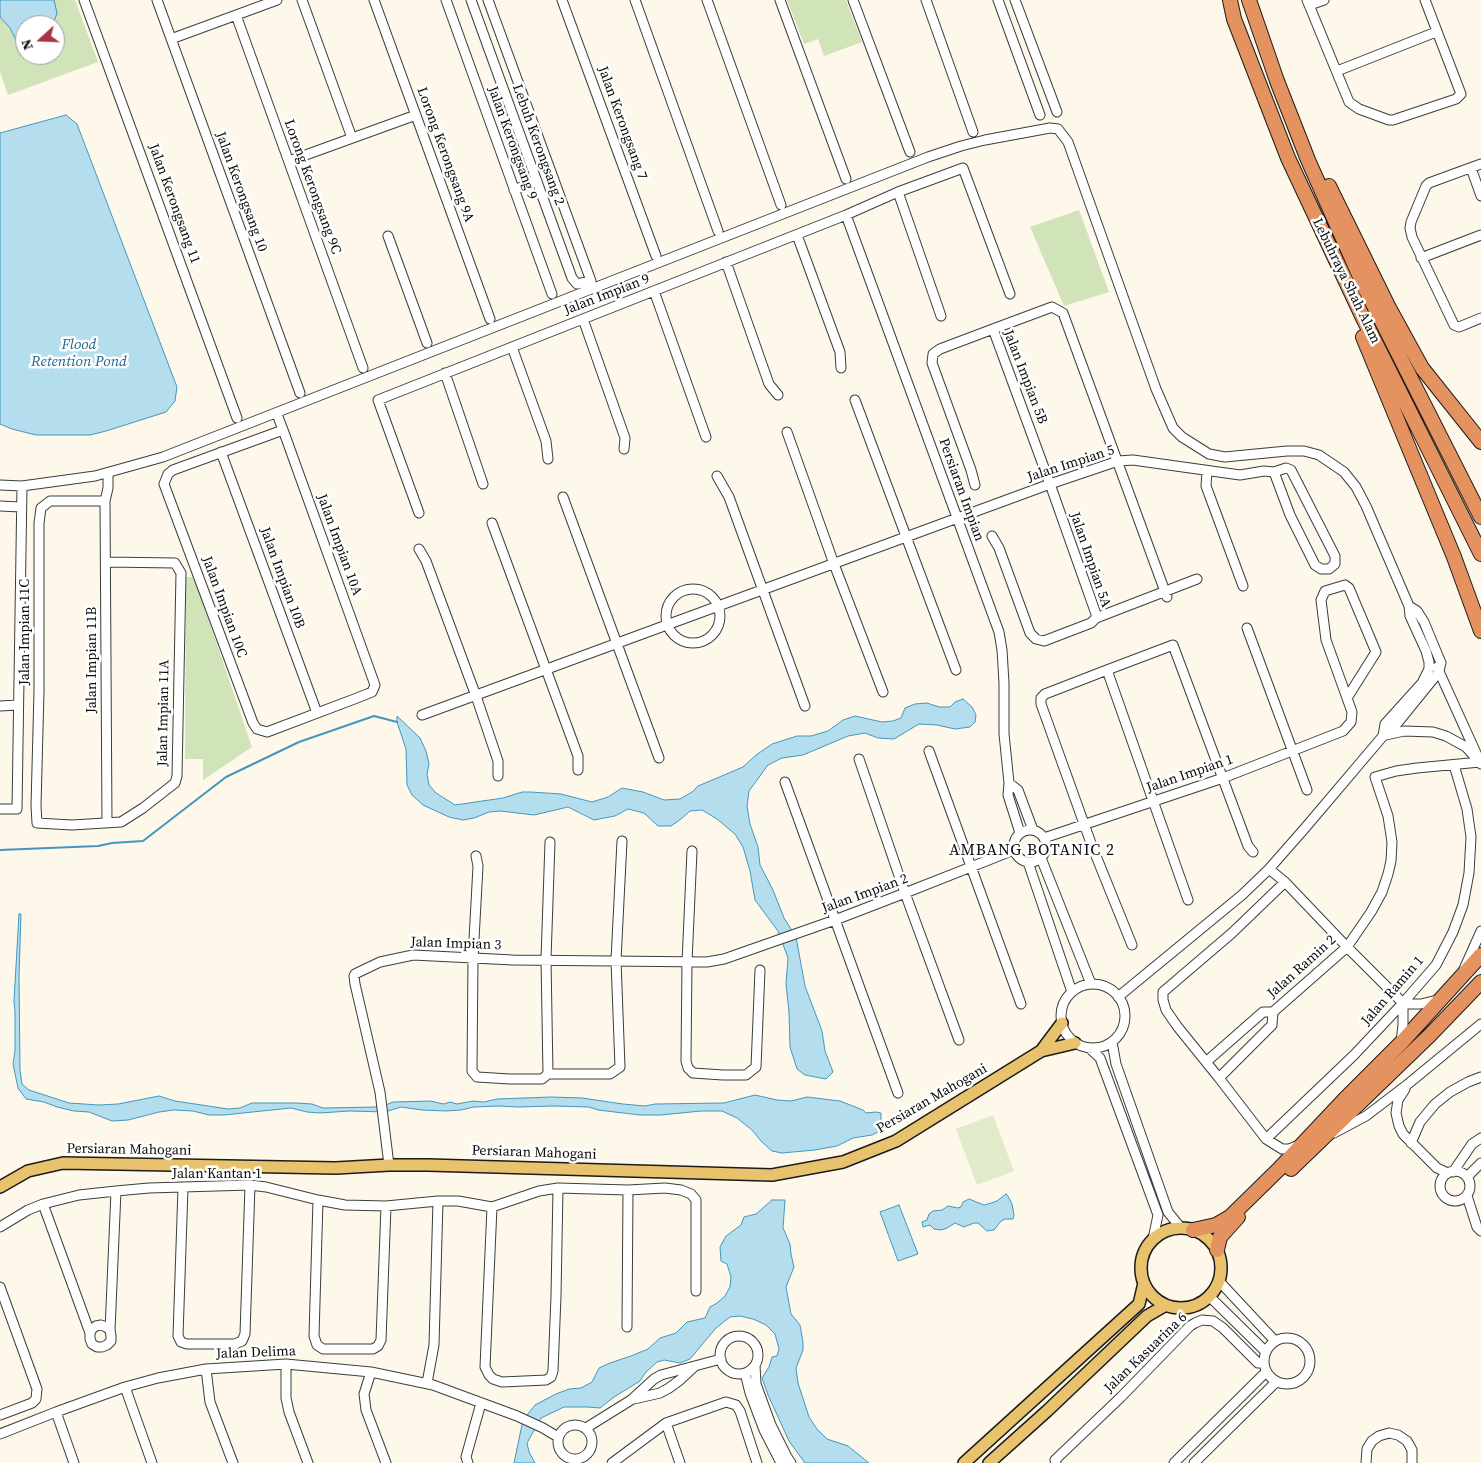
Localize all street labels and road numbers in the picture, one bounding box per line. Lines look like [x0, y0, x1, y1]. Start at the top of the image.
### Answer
street label: Jalan Kerongsang 7 [594, 64, 650, 182]
street label: Lebuh Kerongsang 2 [508, 82, 568, 208]
street label: Jalan Kerongsang 9 [484, 84, 540, 202]
street label: Lorong Kerongsang 9A [413, 85, 477, 225]
street label: Lorong Kerongsang 9C [280, 117, 344, 257]
street label: Jalan Kerongsang 10 [211, 130, 271, 254]
street label: Jalan Kerongsang 11 [144, 142, 204, 266]
street label: Lebuhraya Shah Alam [1308, 216, 1384, 346]
street label: Jalan Impian 9 [562, 271, 652, 319]
street label: Jalan Impian 5B [999, 328, 1051, 426]
street label: Persiaran Impian [935, 436, 987, 544]
street label: Jalan Impian 5 [1025, 442, 1117, 486]
street label: Jalan Impian 10A [313, 492, 365, 598]
street label: Jalan Impian 5A [1066, 510, 1114, 610]
street label: Jalan Impian 10B [256, 525, 308, 631]
street label: Jalan Impian 10C [198, 554, 250, 660]
street label: Jalan Impian 11C [17, 579, 33, 685]
street label: Jalan Impian 11B [84, 607, 100, 713]
street label: Jalan Impian 11A [155, 659, 173, 767]
street label: Jalan Impian 1 [1144, 751, 1236, 797]
street label: Jalan Impian 2 [820, 871, 910, 917]
street label: Jalan Ramin 2 [1264, 932, 1340, 1002]
street label: Jalan Impian 3 [410, 934, 502, 954]
street label: Jalan Ramin 1 [1358, 953, 1428, 1029]
street label: Persiaran Mahogani [874, 1060, 990, 1138]
street label: Persiaran Mahogani [66, 1141, 192, 1159]
street label: Persiaran Mahogani [471, 1142, 597, 1164]
street label: Jalan Kantan 1 [172, 1166, 262, 1182]
street label: Jalan Kasuarina 6 [1101, 1309, 1191, 1397]
street label: Jalan Delima [216, 1343, 296, 1363]

